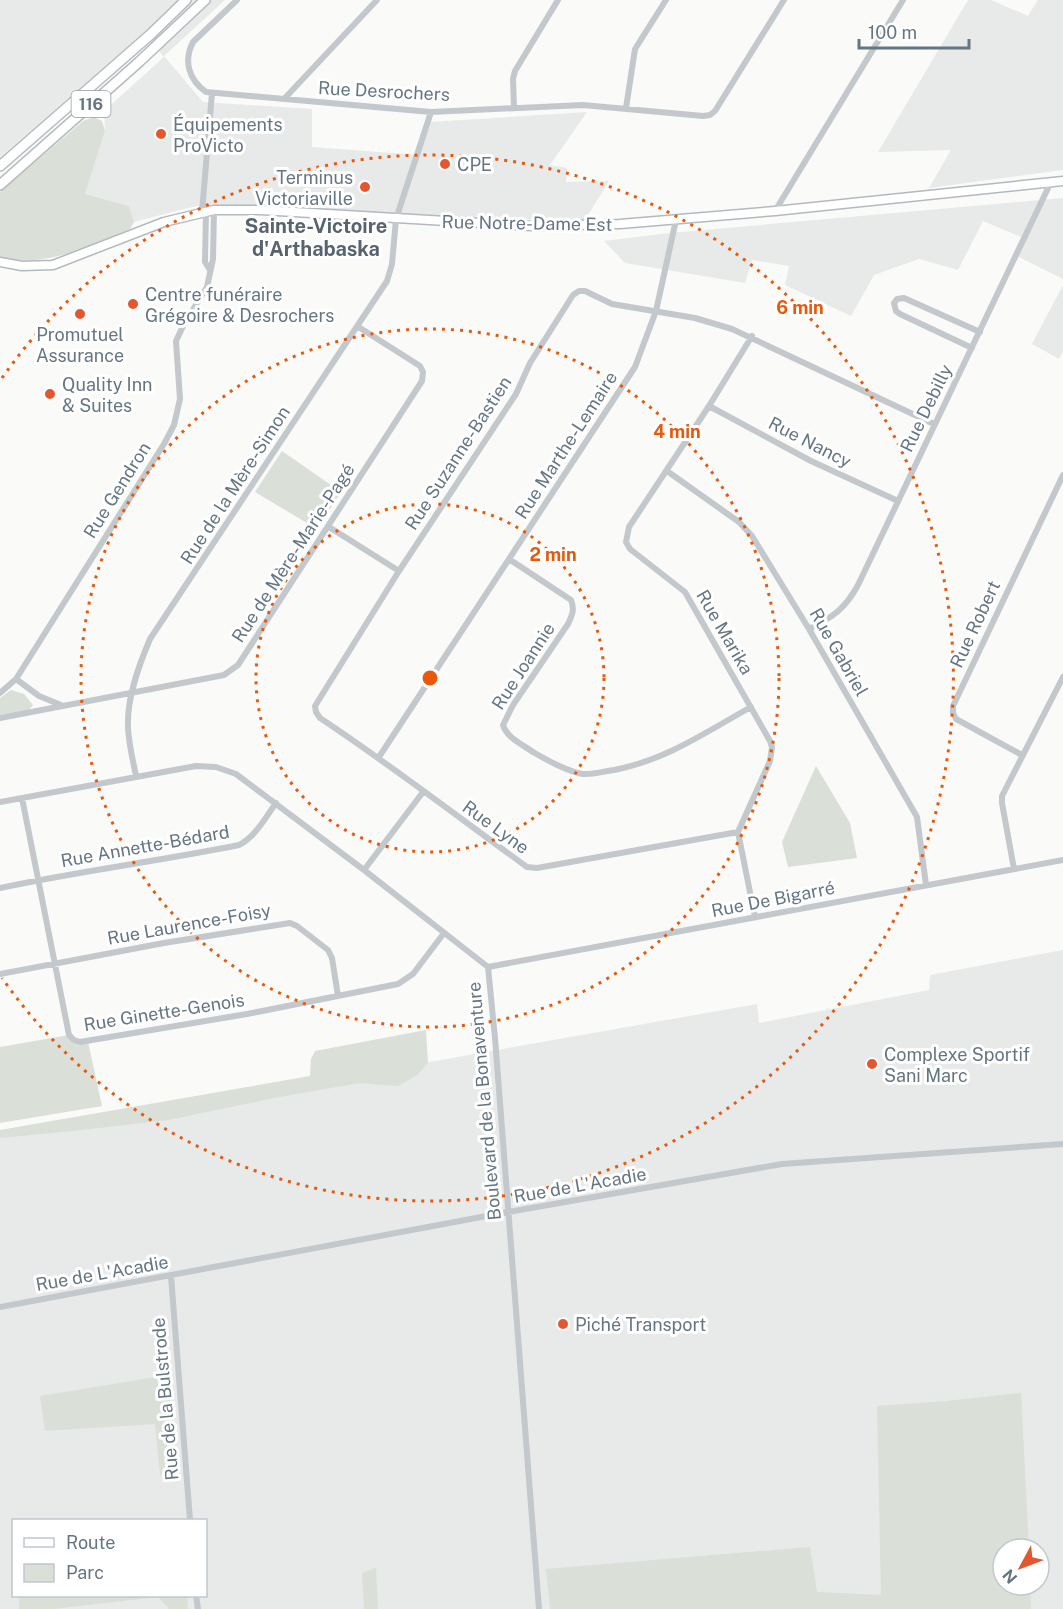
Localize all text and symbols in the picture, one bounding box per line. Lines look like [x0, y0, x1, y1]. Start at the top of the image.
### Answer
scale bar [859, 12, 968, 50]
text: 100 m [868, 22, 917, 43]
street label: Rue Desrochers [318, 77, 450, 105]
road number: 116 [72, 91, 110, 117]
place label: Équipements ProVicto [173, 113, 283, 156]
marker: Équipements ProVicto [154, 127, 168, 141]
place label: CPE [457, 154, 492, 175]
marker: CPE [438, 157, 452, 171]
place label: Terminus Victoriaville [255, 167, 353, 209]
marker: Terminus Victoriaville [358, 180, 372, 194]
street label: Rue Notre-Dame Est [442, 211, 612, 235]
district label: Sainte-Victoire d'Arthabaska [245, 214, 387, 261]
place label: Centre funéraire Grégoire & Desrochers [145, 284, 334, 326]
marker: Centre funéraire Grégoire & Desrochers [126, 297, 140, 311]
text: 6 min [776, 297, 824, 318]
marker: Promutuel Assurance [73, 307, 87, 321]
place label: Promutuel Assurance [36, 324, 124, 366]
street label: Rue Debilly [896, 360, 956, 455]
street label: Rue Marthe-Lemaire [510, 367, 622, 523]
street label: Rue Suzanne-Bastien [400, 372, 516, 534]
place label: Quality Inn & Suites [62, 374, 153, 416]
marker: Quality Inn & Suites [43, 387, 57, 401]
street label: Rue de la Mère-Simon [176, 402, 294, 568]
street label: Rue Nancy [765, 412, 855, 472]
text: 4 min [653, 421, 701, 442]
street label: Rue Gendron [79, 438, 155, 542]
street label: Rue de Mère-Marie-Pagé [227, 460, 359, 646]
text: 2 min [529, 544, 577, 565]
street label: Rue Robert [946, 577, 1004, 671]
street label: Rue Marika [692, 586, 758, 678]
street label: Rue Gabriel [805, 604, 873, 700]
street label: Rue Joannie [487, 619, 559, 713]
centre of rings [420, 668, 440, 688]
street label: Rue Lyne [459, 796, 533, 858]
street label: Rue Annette-Bédard [59, 821, 231, 871]
street label: Rue De Bigarré [709, 877, 837, 921]
street label: Rue Laurence-Foisy [106, 899, 273, 949]
street label: Boulevard de la Bonaventure [463, 981, 505, 1221]
street label: Rue Ginette-Genois [82, 989, 246, 1035]
place label: Complexe Sportif Sani Marc [884, 1044, 1030, 1086]
marker: Complexe Sportif Sani Marc [865, 1057, 879, 1071]
street label: Rue de L'Acadie [512, 1163, 648, 1207]
street label: Rue de L'Acadie [34, 1251, 170, 1295]
place label: Piché Transport [575, 1314, 706, 1335]
street label: Rue de la Bulstrode [147, 1317, 183, 1481]
marker: Piché Transport [556, 1317, 570, 1331]
legend [12, 1519, 207, 1597]
text: Route [66, 1532, 115, 1553]
north arrow [991, 1537, 1051, 1597]
text: Parc [66, 1562, 104, 1583]
text: N [999, 1566, 1021, 1587]

